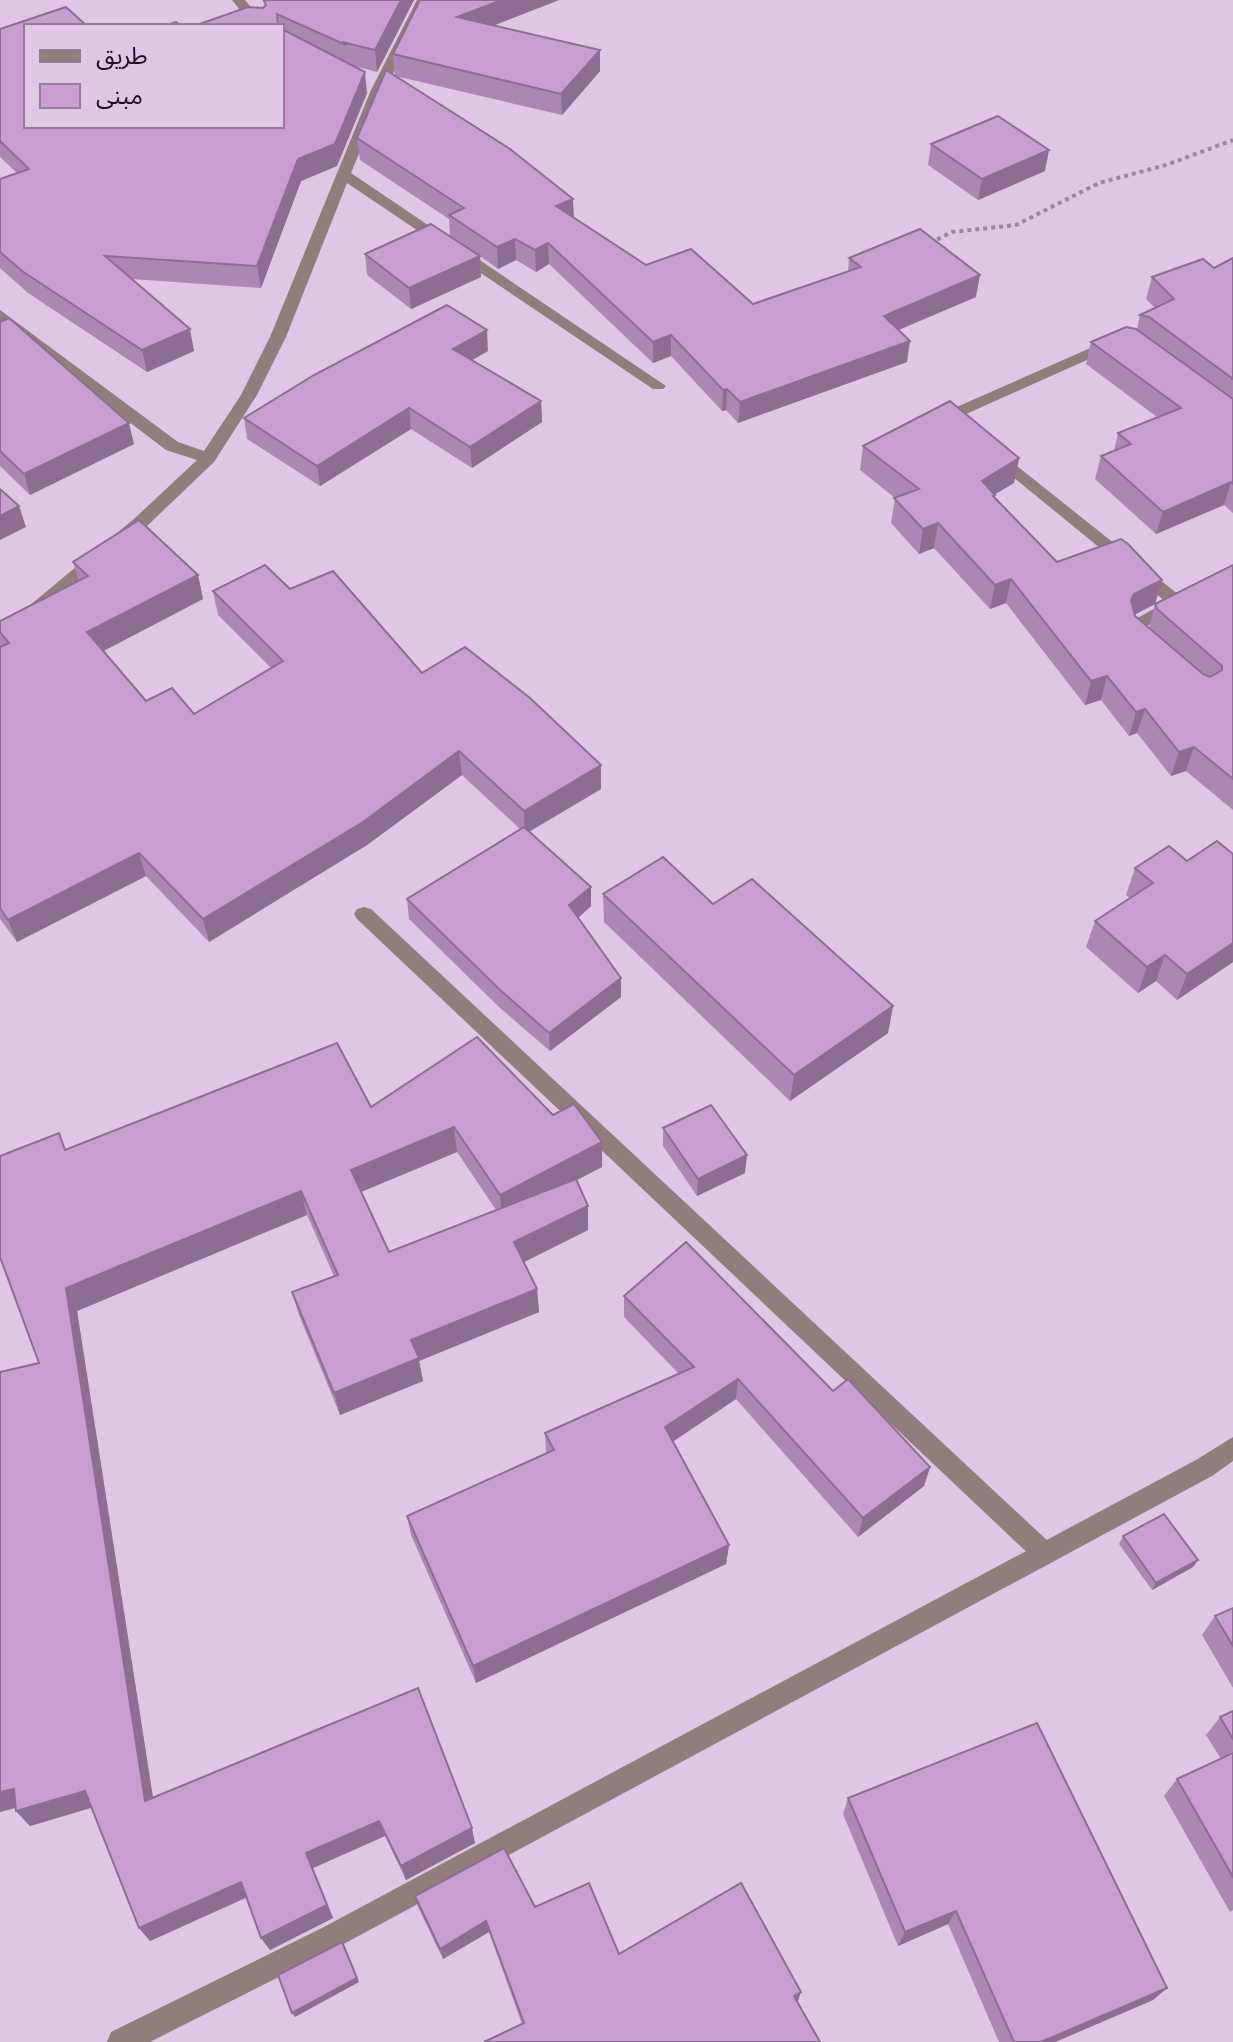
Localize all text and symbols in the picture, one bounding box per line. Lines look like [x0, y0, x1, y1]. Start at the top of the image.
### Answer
legend [24, 24, 284, 128]
text: طريق [96, 40, 148, 71]
text: مبنى [96, 80, 143, 109]

